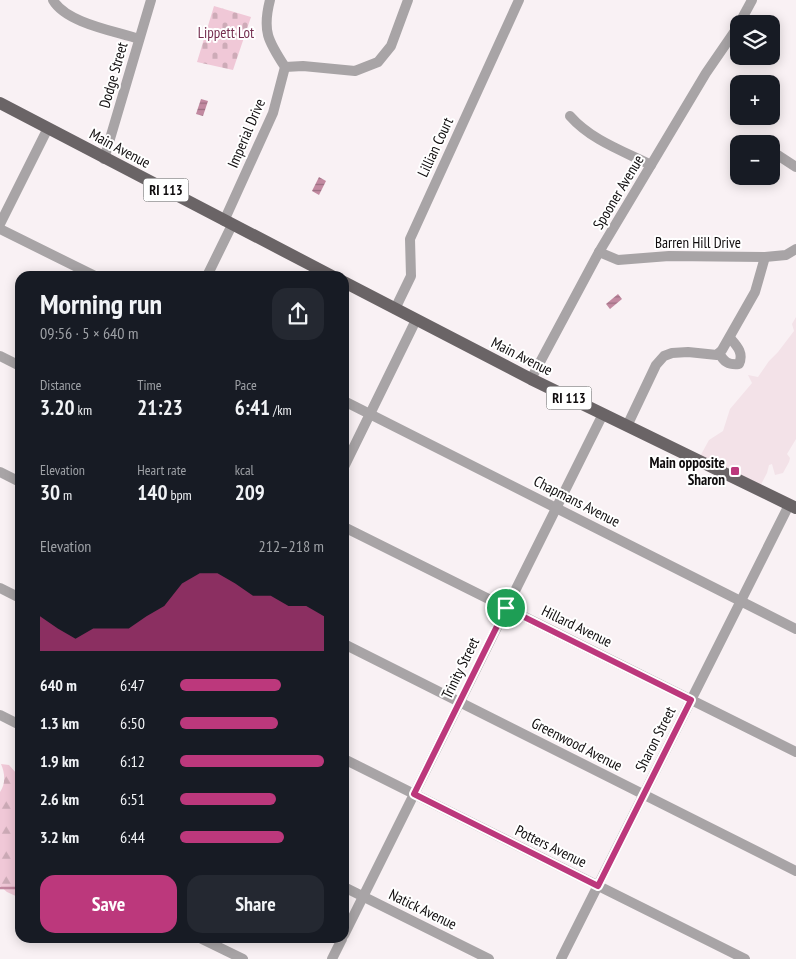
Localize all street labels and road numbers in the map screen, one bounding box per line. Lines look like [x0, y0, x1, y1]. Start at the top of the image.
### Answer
street label: Dodge Street [95, 40, 131, 110]
street label: Imperial Drive [223, 96, 269, 170]
street label: Lillian Court [413, 114, 457, 180]
street label: Main Avenue [86, 124, 154, 172]
street label: Spooner Avenue [588, 151, 648, 233]
road number: RI 113 [144, 178, 188, 202]
street label: Barren Hill Drive [655, 233, 741, 252]
street label: Main Avenue [488, 333, 556, 379]
road number: RI 113 [546, 386, 592, 409]
street label: Chapmans Avenue [531, 471, 623, 531]
street label: Hillard Avenue [539, 601, 615, 651]
street label: Trinity Street [437, 634, 483, 702]
street label: Sharon Street [631, 703, 679, 775]
street label: Greenwood Avenue [528, 713, 626, 775]
street label: Potters Avenue [512, 821, 590, 871]
street label: Natick Avenue [386, 884, 460, 934]

